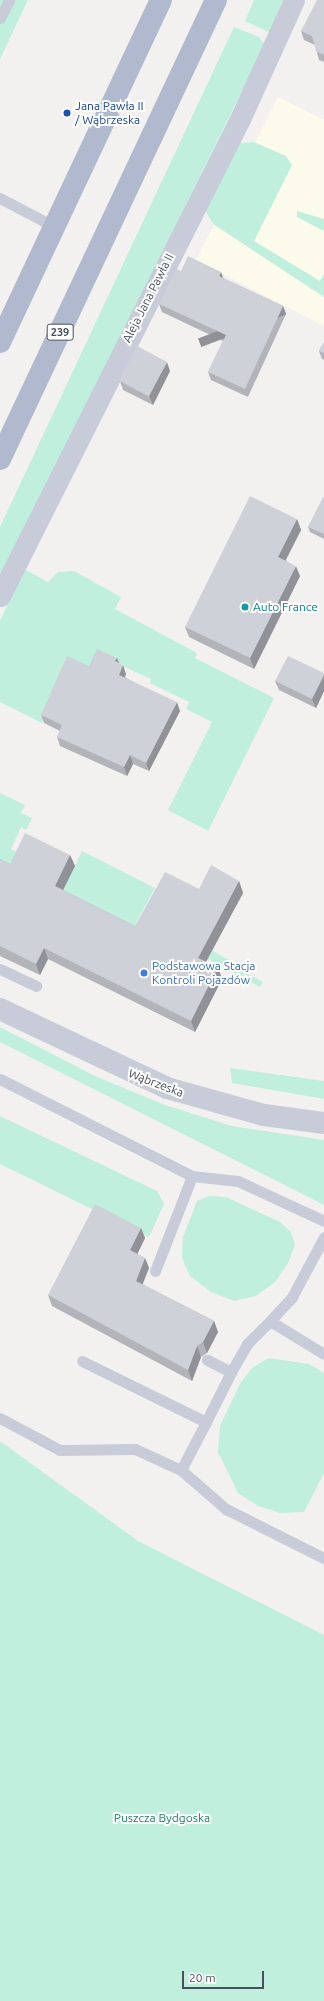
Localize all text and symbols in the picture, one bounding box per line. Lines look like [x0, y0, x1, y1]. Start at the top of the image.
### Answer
place label: Jana Pawła II / Wąbrzeska [75, 99, 144, 127]
marker: Jana Pawła II / Wąbrzeska [62, 108, 72, 118]
street label: Aleja Jana Pawła II [119, 251, 177, 345]
road number: 239 [46, 323, 74, 341]
place label: Auto France [253, 600, 318, 614]
marker: Auto France [240, 602, 250, 612]
place label: Podstawowa Stacja Kontroli Pojazdów [152, 959, 255, 987]
marker: Podstawowa Stacja Kontroli Pojazdów [139, 968, 149, 978]
street label: Wąbrzeska [126, 1066, 186, 1100]
park label: Puszcza Bydgoska [114, 1811, 210, 1825]
scale bar [184, 1963, 266, 1989]
text: 20 m [189, 1971, 216, 1984]

